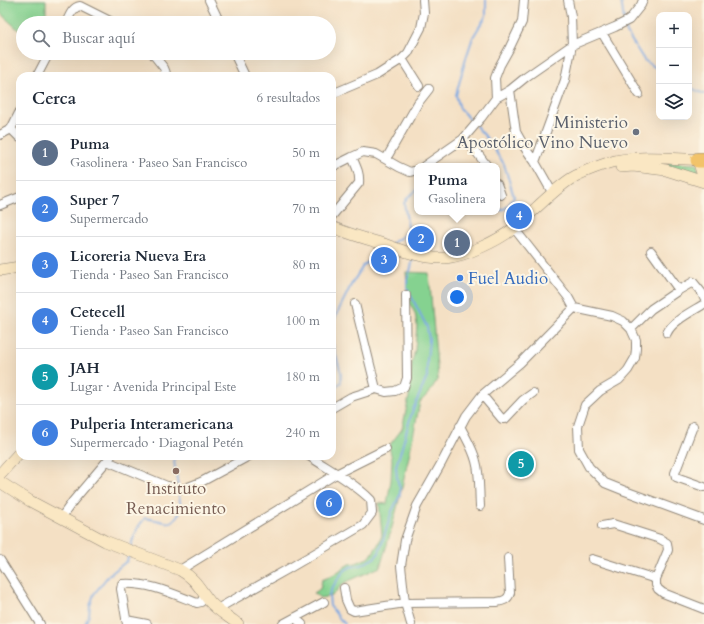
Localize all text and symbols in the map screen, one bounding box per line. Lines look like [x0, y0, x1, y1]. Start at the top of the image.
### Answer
map controls [656, 12, 692, 120]
button: + [656, 12, 692, 48]
search box [16, 16, 336, 60]
icon: search [30, 27, 52, 49]
text: Buscar aquí [62, 28, 135, 48]
button: − [656, 48, 692, 84]
button: layers [656, 84, 692, 120]
text: Cerca [32, 87, 76, 110]
text: 6 resultados [256, 89, 320, 107]
place label: Ministerio Apostólico Vino Nuevo [457, 111, 628, 154]
marker: Ministerio Apostólico Vino Nuevo [631, 127, 641, 137]
text: Puma [70, 134, 110, 154]
text: 1 [42, 144, 48, 162]
text: 50 m [292, 144, 320, 162]
text: Gasolinera · Paseo San Francisco [70, 154, 247, 172]
popup [414, 163, 500, 215]
text: Puma [428, 170, 468, 190]
text: Super 7 [70, 190, 119, 210]
text: Gasolinera [428, 190, 486, 208]
text: 2 [42, 200, 48, 218]
text: 70 m [292, 200, 320, 218]
pin: 4 [506, 201, 532, 231]
text: Supermercado [70, 210, 148, 228]
pin: 2 [408, 224, 434, 254]
pin: 1 [444, 228, 470, 258]
pin: 3 [371, 245, 397, 275]
text: Licoreria Nueva Era [70, 246, 206, 266]
text: 3 [42, 256, 48, 274]
text: 80 m [292, 256, 320, 274]
text: Tienda · Paseo San Francisco [70, 266, 228, 284]
place label: Fuel Audio [468, 267, 548, 290]
marker: Fuel Audio [455, 273, 465, 283]
your location [447, 287, 467, 307]
text: Cetecell [70, 302, 125, 322]
text: 4 [42, 312, 48, 330]
text: 100 m [286, 312, 320, 330]
text: Tienda · Paseo San Francisco [70, 322, 228, 340]
text: JAH [70, 358, 100, 378]
text: 5 [42, 368, 48, 386]
text: 180 m [286, 368, 320, 386]
text: Lugar · Avenida Principal Este [70, 378, 237, 396]
text: Pulperia Interamericana [70, 414, 234, 434]
text: 6 [42, 424, 48, 442]
text: 240 m [286, 424, 320, 442]
text: Supermercado · Diagonal Petén [70, 434, 244, 452]
pin: 5 [508, 449, 534, 479]
marker: Instituto Renacimiento [171, 466, 181, 476]
place label: Instituto Renacimiento [126, 477, 226, 520]
pin: 6 [316, 488, 342, 518]

